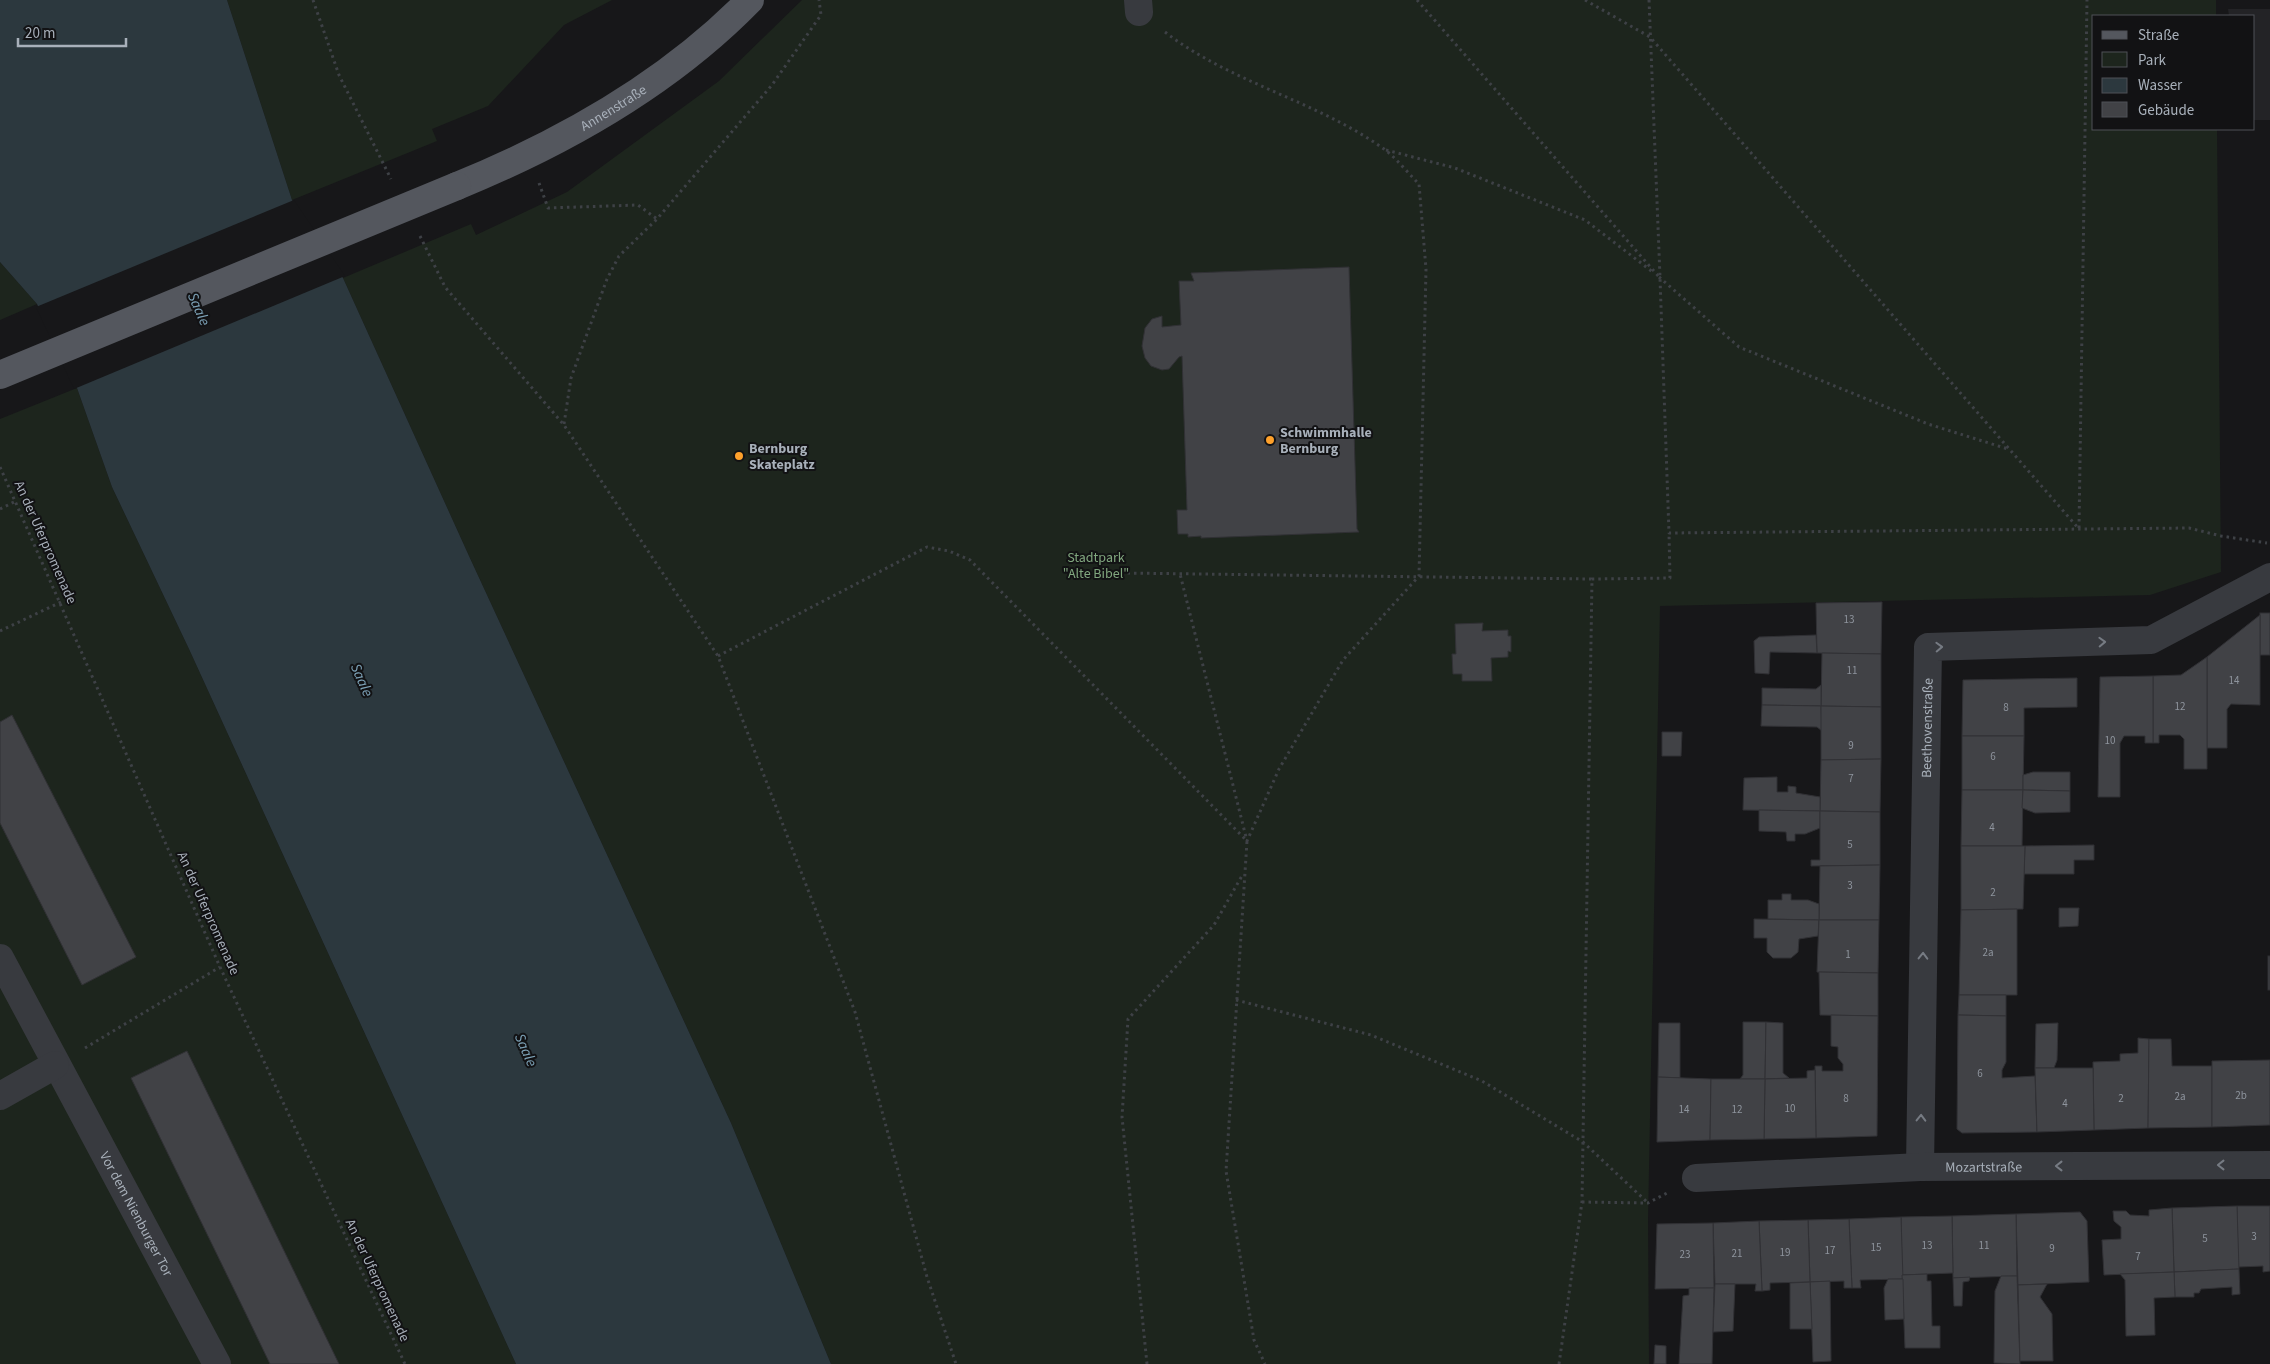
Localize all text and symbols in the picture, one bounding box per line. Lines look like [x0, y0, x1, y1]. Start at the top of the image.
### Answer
scale bar [18, 15, 125, 47]
legend [2092, 15, 2255, 130]
text: 20 m [25, 23, 55, 44]
text: Straße [2138, 25, 2179, 46]
text: Park [2138, 50, 2167, 71]
text: Wasser [2138, 75, 2183, 96]
street label: Annenstraße [577, 80, 651, 136]
text: Gebäude [2138, 100, 2194, 121]
water label: Saale [182, 289, 215, 329]
place label: Schwimmhalle Bernburg [1280, 423, 1372, 459]
marker: Schwimmhalle Bernburg [1264, 434, 1276, 446]
place label: Bernburg Skateplatz [749, 439, 815, 475]
marker: Bernburg Skateplatz [733, 450, 745, 462]
street label: An der Uferpromenade [9, 477, 81, 607]
park label: Stadtpark "Alte Bibel" [1063, 548, 1129, 584]
house number: 13 [1844, 612, 1854, 627]
one-way arrow [2098, 636, 2106, 647]
one-way arrow [1936, 642, 1944, 652]
water label: Saale [345, 660, 378, 700]
house number: 11 [1847, 663, 1857, 678]
house number: 14 [2229, 673, 2240, 688]
street label: Beethovenstraße [1917, 678, 1939, 778]
house number: 12 [2175, 699, 2185, 714]
house number: 8 [2003, 700, 2009, 715]
house number: 10 [2105, 733, 2115, 748]
house number: 9 [1848, 738, 1854, 753]
house number: 6 [1990, 749, 1996, 764]
house number: 7 [1848, 771, 1854, 786]
house number: 4 [1989, 820, 1995, 835]
house number: 5 [1847, 837, 1853, 852]
street label: An der Uferpromenade [172, 848, 244, 978]
house number: 3 [1847, 878, 1853, 893]
house number: 2 [1990, 885, 1996, 900]
house number: 2a [1982, 945, 1994, 960]
house number: 1 [1845, 947, 1851, 962]
one-way arrow [1918, 952, 1928, 960]
water label: Saale [509, 1030, 542, 1070]
house number: 6 [1977, 1066, 1983, 1081]
house number: 2b [2235, 1088, 2247, 1103]
house number: 2a [2174, 1089, 2186, 1104]
house number: 8 [1843, 1091, 1849, 1106]
house number: 2 [2118, 1091, 2124, 1106]
house number: 4 [2062, 1096, 2068, 1111]
house number: 10 [1785, 1101, 1795, 1116]
house number: 14 [1679, 1102, 1690, 1117]
house number: 12 [1732, 1102, 1742, 1117]
one-way arrow [1916, 1114, 1926, 1122]
street label: Vor dem Nienburger Tor [94, 1148, 178, 1280]
street label: Mozartstraße [1945, 1157, 2022, 1178]
one-way arrow [2217, 1160, 2225, 1170]
one-way arrow [2055, 1161, 2062, 1171]
street label: An der Uferpromenade [340, 1216, 414, 1345]
house number: 3 [2251, 1229, 2257, 1244]
house number: 5 [2202, 1231, 2208, 1246]
house number: 13 [1922, 1238, 1932, 1253]
house number: 11 [1979, 1238, 1989, 1253]
house number: 15 [1871, 1240, 1881, 1255]
house number: 9 [2049, 1241, 2055, 1256]
house number: 17 [1825, 1243, 1835, 1258]
house number: 19 [1780, 1245, 1790, 1260]
house number: 21 [1732, 1246, 1742, 1261]
house number: 23 [1680, 1247, 1690, 1262]
house number: 7 [2135, 1249, 2141, 1264]

